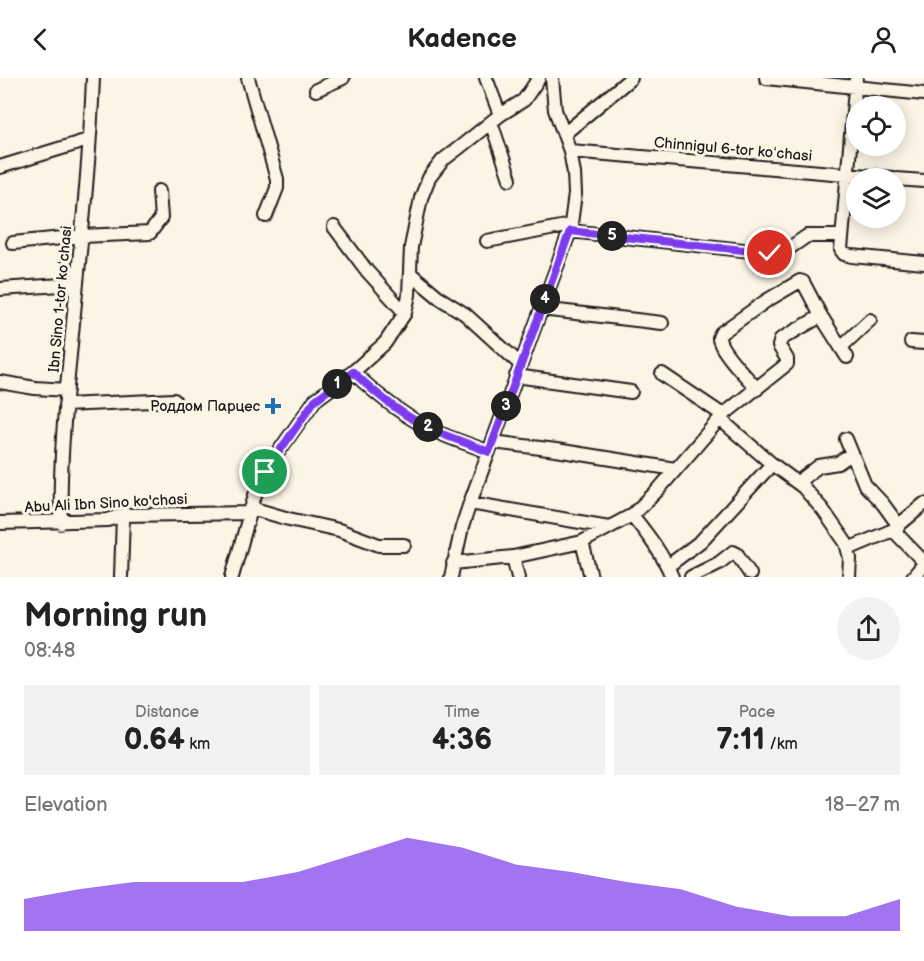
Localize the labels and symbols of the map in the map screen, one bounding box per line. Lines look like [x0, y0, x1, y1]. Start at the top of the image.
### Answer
street label: Chinnigul 6-tor koʻchasi [653, 133, 813, 166]
pin: 5 [597, 221, 627, 251]
street label: Ibn Sino 1-tor koʻchasi [45, 225, 76, 373]
pin [744, 227, 795, 278]
pin: 4 [530, 284, 560, 314]
pin: 1 [322, 369, 352, 399]
pin: 3 [491, 391, 521, 421]
place label: Роддом Парцес [150, 397, 261, 416]
marker: Роддом Парцес [264, 397, 282, 415]
pin: 2 [413, 412, 443, 442]
pin [239, 446, 290, 497]
street label: Abu Ali Ibn Sino ko'chasi [24, 490, 188, 517]

